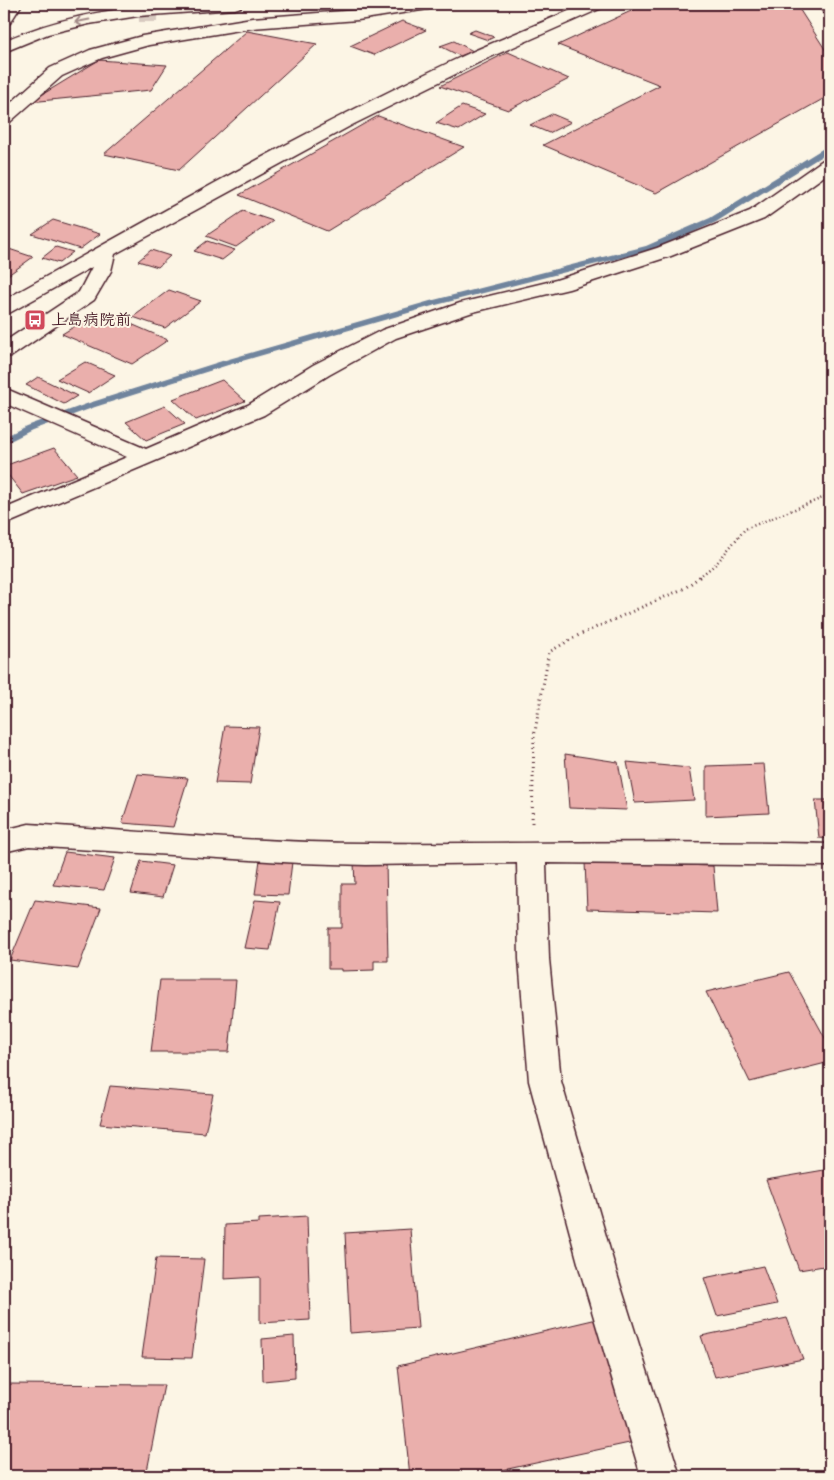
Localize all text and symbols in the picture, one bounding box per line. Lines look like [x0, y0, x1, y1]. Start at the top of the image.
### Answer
one-way arrow [75, 16, 91, 26]
bus stop icon: 上島病院前 [23, 308, 47, 332]
place label: 上島病院前 [51, 310, 131, 330]

